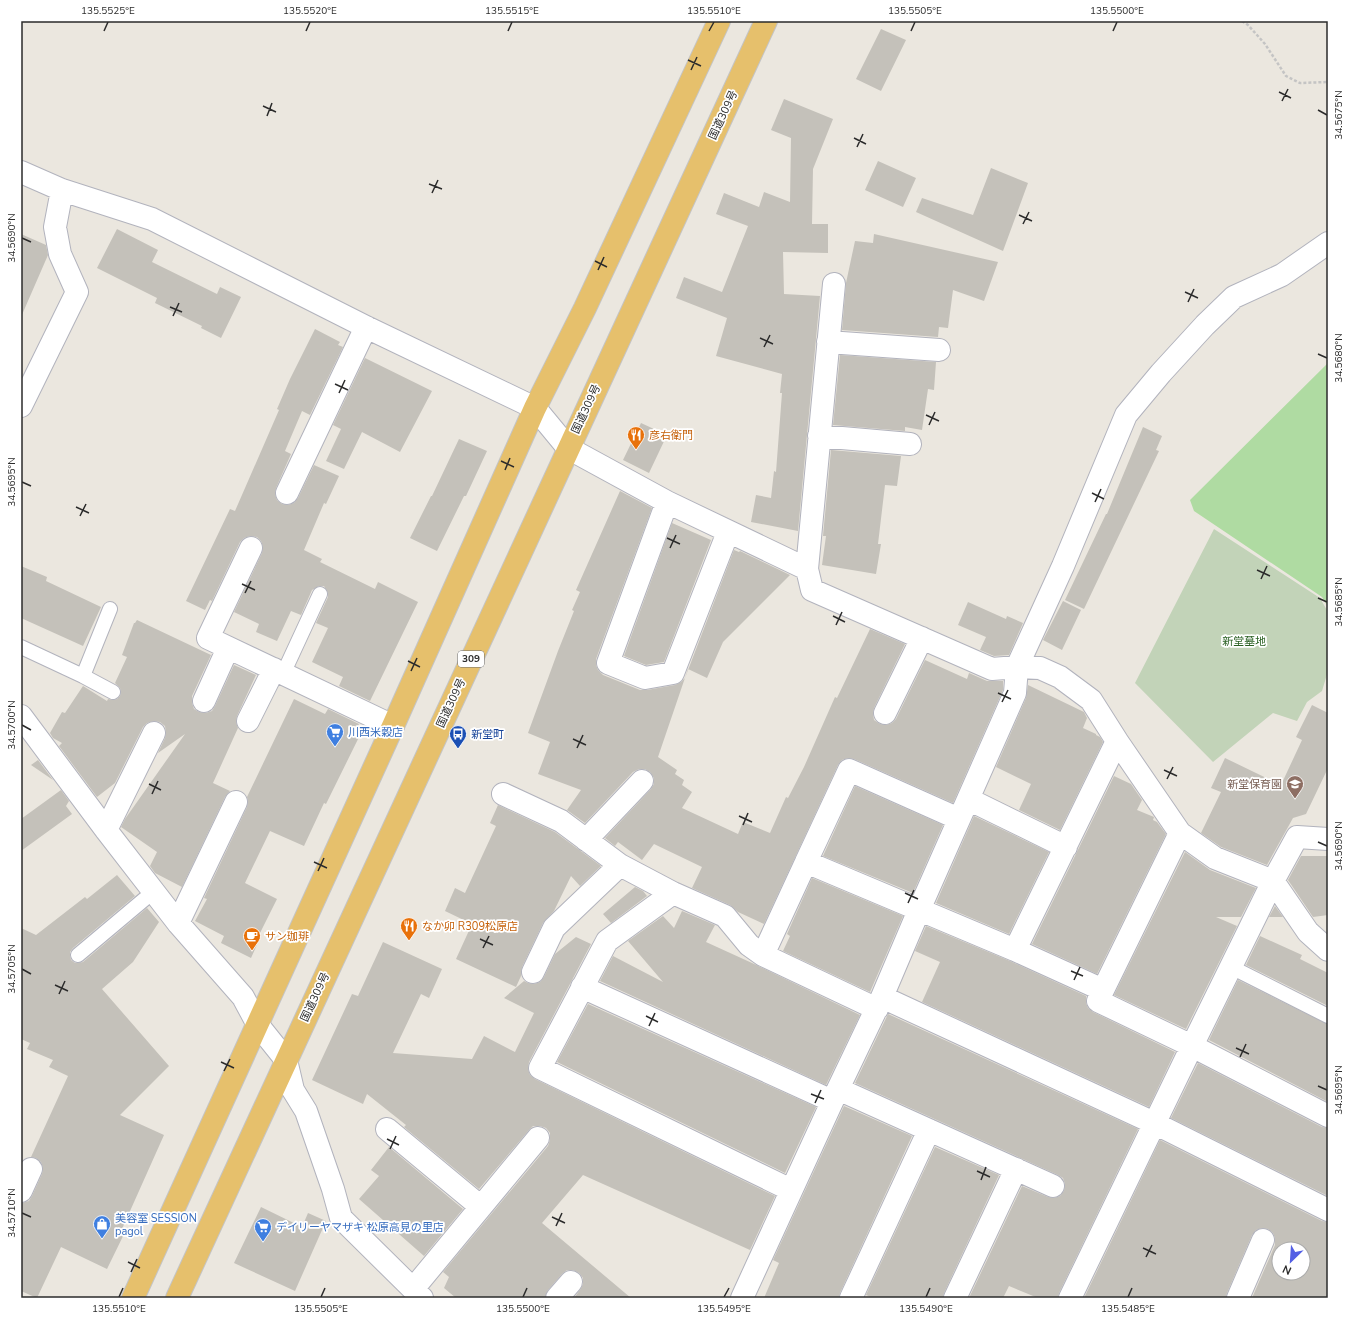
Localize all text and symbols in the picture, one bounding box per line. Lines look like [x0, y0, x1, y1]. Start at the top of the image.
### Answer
text: 135.5525°E [81, 4, 135, 18]
text: 135.5520°E [283, 4, 337, 18]
text: 135.5515°E [485, 4, 539, 18]
text: 135.5510°E [687, 4, 741, 18]
text: 135.5505°E [888, 4, 942, 18]
text: 135.5500°E [1090, 4, 1144, 18]
street label: 国道309号 [705, 88, 741, 142]
text: 34.5675°N [1332, 90, 1346, 140]
text: 34.5690°N [5, 213, 19, 263]
text: 34.5680°N [1332, 333, 1346, 383]
street label: 国道309号 [568, 382, 604, 436]
restaurant icon: 彦右衛門 [626, 425, 646, 450]
place label: 彦右衛門 [649, 428, 693, 443]
text: 34.5695°N [5, 457, 19, 507]
text: 34.5685°N [1332, 577, 1346, 627]
park label: 新堂墓地 [1222, 634, 1266, 649]
road number: 309 [458, 651, 484, 667]
street label: 国道309号 [433, 676, 469, 730]
text: 34.5700°N [5, 700, 19, 750]
supermarket icon: 川西米穀店 [325, 722, 345, 747]
bus stop icon: 新堂町 [448, 724, 468, 749]
place label: 川西米穀店 [348, 725, 403, 740]
place label: 新堂町 [471, 727, 504, 742]
school or university icon: 新堂保育園 [1285, 774, 1305, 799]
place label: 新堂保育園 [1227, 777, 1282, 792]
text: 34.5690°N [1332, 821, 1346, 871]
restaurant icon: なか卯 R309松原店 [399, 916, 419, 941]
place label: なか卯 R309松原店 [422, 919, 518, 934]
cafe icon: サン珈琲 [242, 926, 262, 951]
place label: サン珈琲 [265, 929, 309, 944]
text: 34.5705°N [5, 944, 19, 994]
street label: 国道309号 [297, 970, 333, 1024]
text: 34.5695°N [1332, 1065, 1346, 1115]
text: 34.5710°N [5, 1188, 19, 1238]
place label: 美容室 SESSION pagol [115, 1211, 197, 1239]
shop icon: 美容室 SESSION pagol [92, 1214, 112, 1239]
supermarket icon: デイリーヤマザキ 松原高見の里店 [253, 1217, 273, 1242]
place label: デイリーヤマザキ 松原高見の里店 [276, 1220, 444, 1235]
north arrow [1271, 1241, 1311, 1281]
text: N [1280, 1261, 1294, 1278]
text: 135.5510°E [92, 1302, 146, 1316]
text: 135.5505°E [294, 1302, 348, 1316]
text: 135.5500°E [496, 1302, 550, 1316]
text: 135.5495°E [697, 1302, 751, 1316]
text: 135.5490°E [899, 1302, 953, 1316]
text: 135.5485°E [1101, 1302, 1155, 1316]

